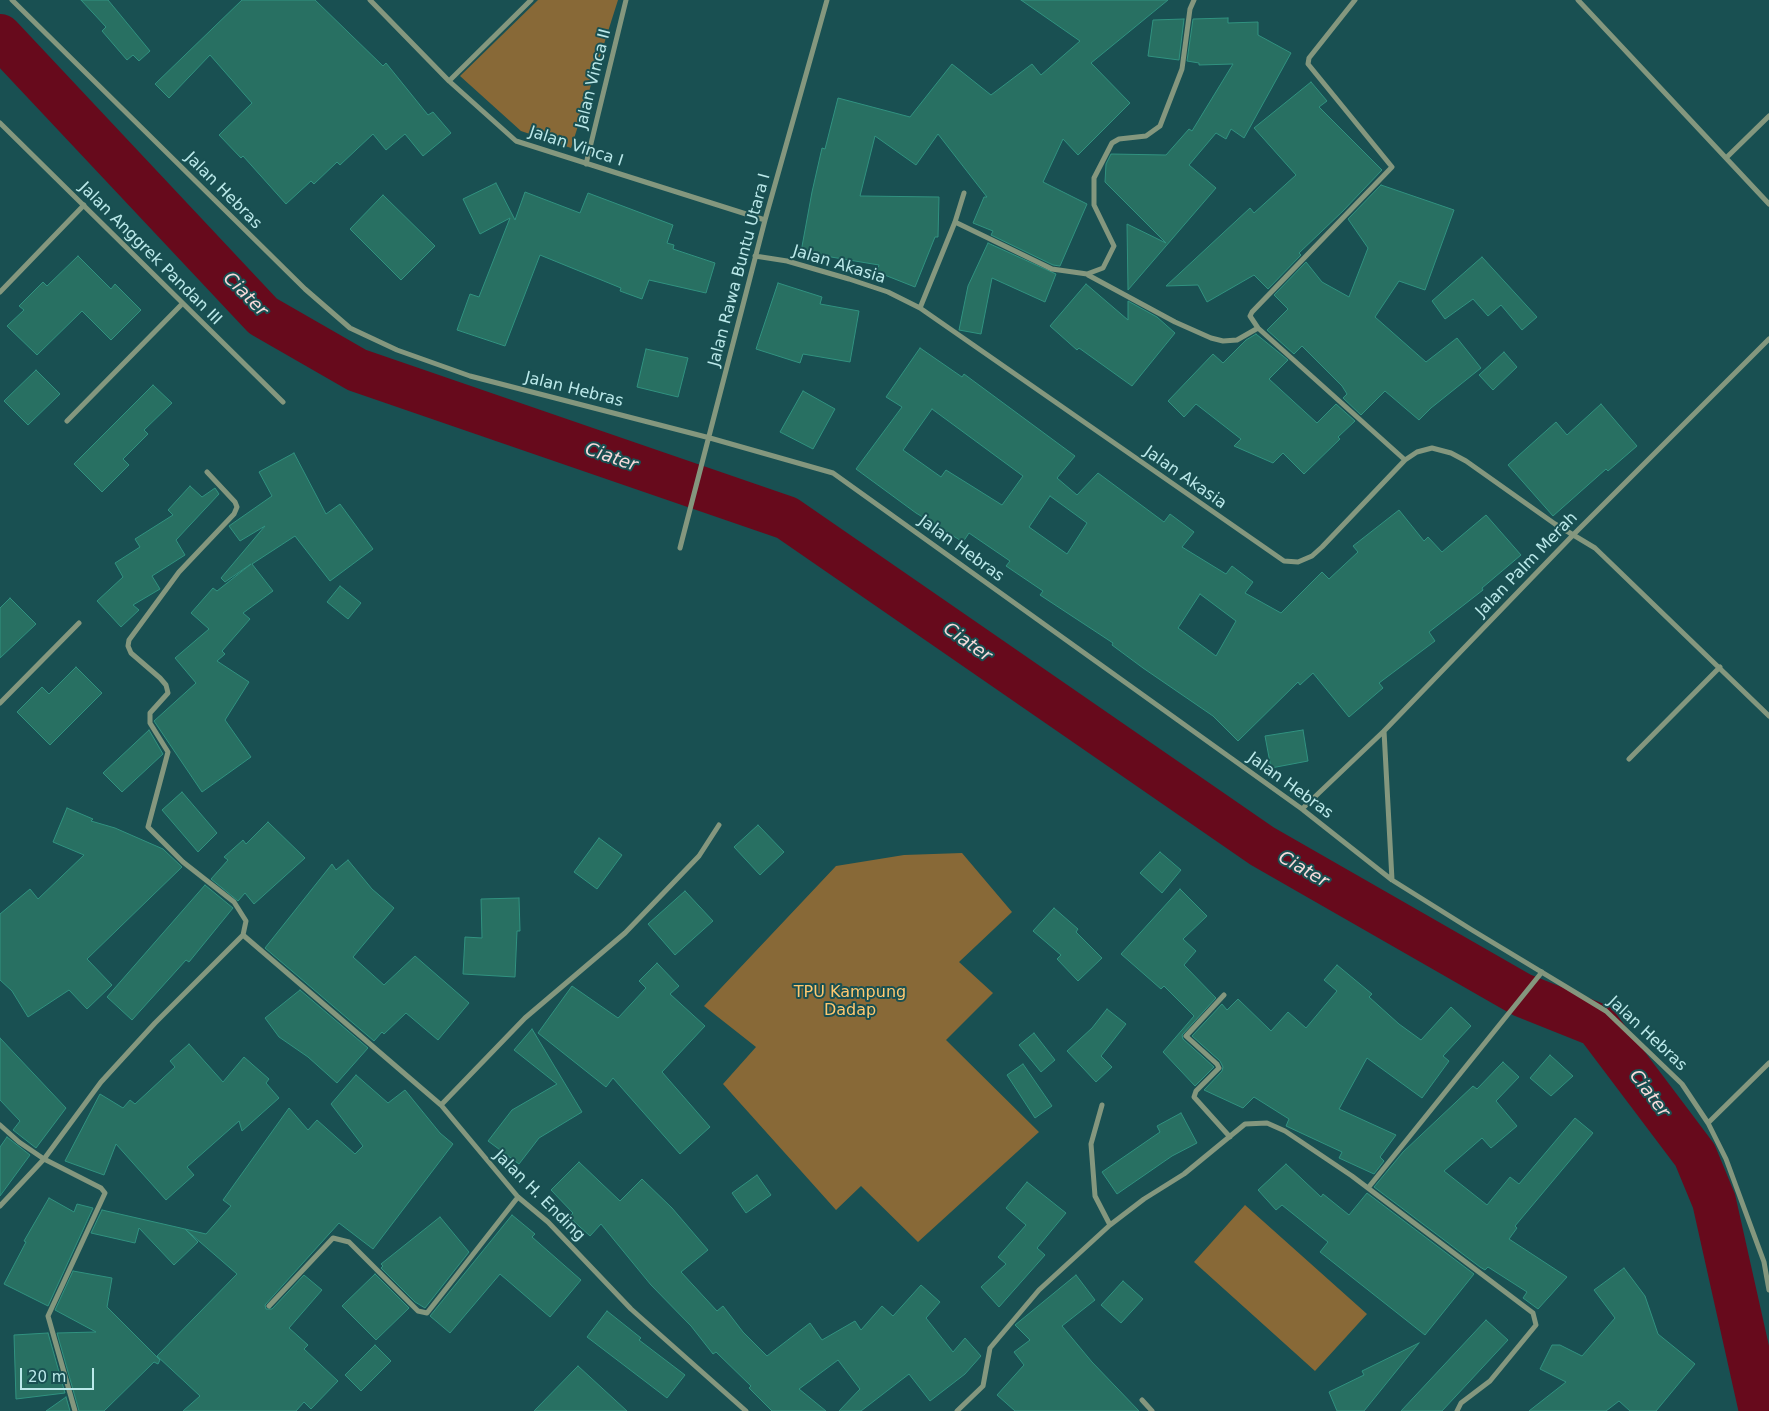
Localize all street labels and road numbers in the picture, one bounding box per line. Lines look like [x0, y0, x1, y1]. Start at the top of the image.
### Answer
street label: Jalan Vinca II [572, 27, 616, 131]
street label: Jalan Vinca I [527, 123, 625, 171]
street label: Jalan Hebras [181, 149, 265, 233]
street label: Jalan Rawa Buntu Utara I [705, 171, 775, 369]
street label: Jalan Anggrek Pandan III [75, 179, 225, 329]
street label: Jalan Akasia [790, 242, 888, 288]
street label: Jalan Hebras [523, 368, 625, 412]
street label: Jalan Akasia [1140, 443, 1230, 513]
street label: Jalan Palm Merah [1472, 509, 1582, 621]
street label: Jalan Hebras [915, 512, 1007, 586]
street label: Jalan Hebras [1244, 749, 1336, 823]
street label: Jalan Hebras [1604, 993, 1690, 1075]
street label: Jalan H. Ending [489, 1146, 589, 1246]

